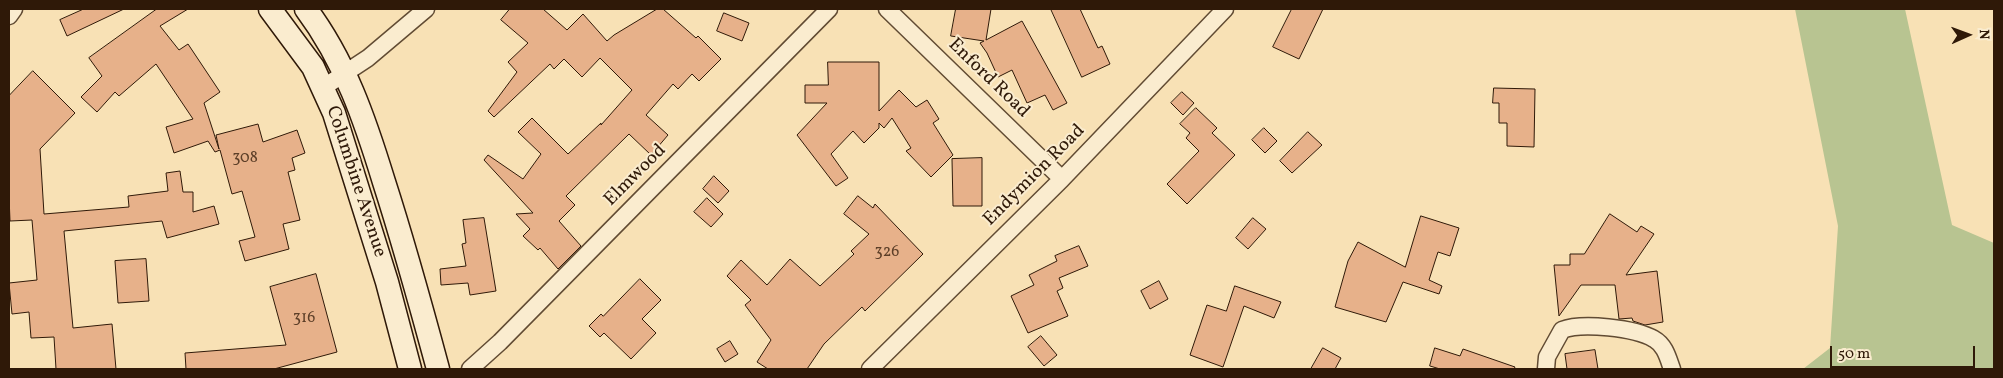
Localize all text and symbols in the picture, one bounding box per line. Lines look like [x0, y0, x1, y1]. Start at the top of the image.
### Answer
north arrow [1943, 10, 1993, 60]
text: N [1974, 29, 1993, 40]
street label: Enford Road [942, 34, 1034, 124]
street label: Columbine Avenue [320, 103, 390, 261]
street label: Endymion Road [979, 120, 1091, 232]
street label: Elmwood [600, 140, 672, 212]
house number: 308 [232, 149, 258, 169]
house number: 326 [875, 243, 899, 263]
house number: 316 [293, 309, 315, 329]
scale bar [1833, 336, 1978, 368]
text: 50 m [1838, 344, 1870, 365]

